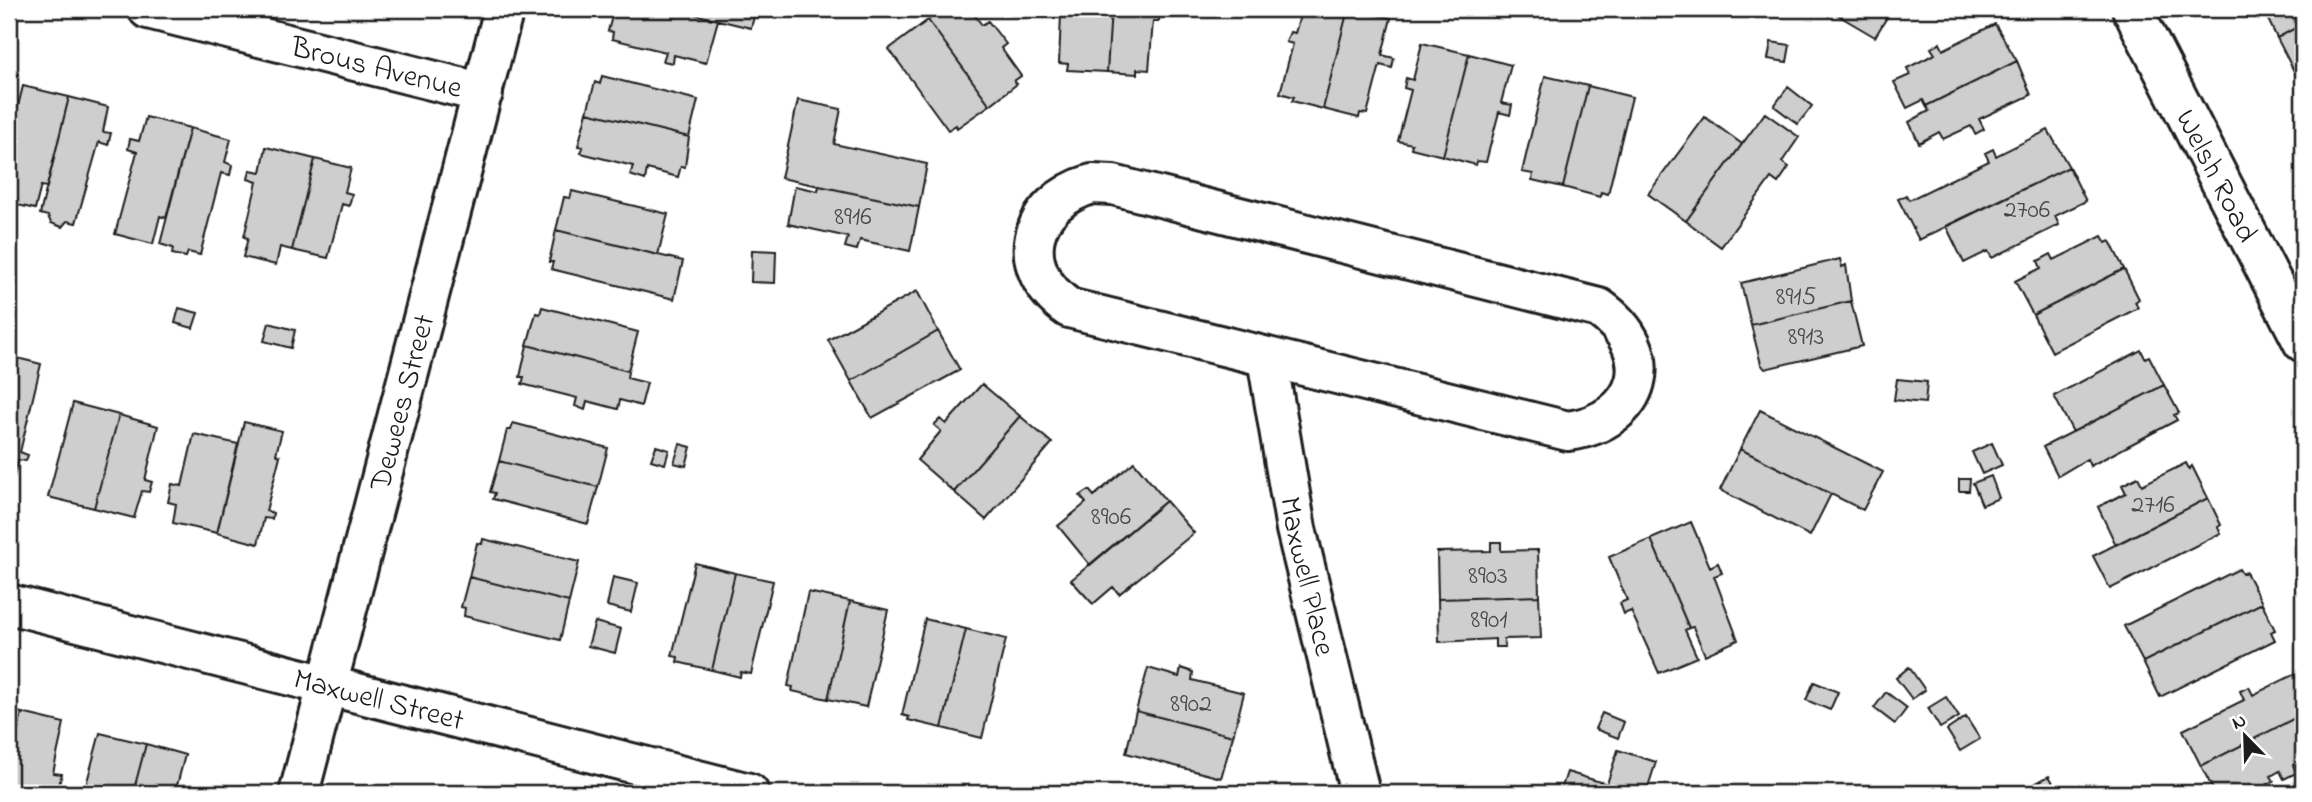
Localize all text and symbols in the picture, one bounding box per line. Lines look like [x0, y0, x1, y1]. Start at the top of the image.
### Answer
street label: Brous Avenue [285, 26, 467, 112]
street label: Welsh Road [2162, 103, 2267, 251]
house number: 2706 [2004, 192, 2050, 230]
house number: 8916 [834, 199, 872, 237]
house number: 8915 [1776, 279, 1816, 317]
street label: Dewees Street [360, 310, 448, 497]
house number: 8913 [1788, 319, 1824, 357]
house number: 2716 [2131, 487, 2175, 525]
street label: Maxwell Place [1266, 494, 1345, 661]
house number: 8906 [1091, 499, 1131, 537]
house number: 8903 [1468, 558, 1508, 596]
house number: 8901 [1470, 602, 1508, 640]
street label: Maxwell Street [289, 659, 468, 744]
house number: 8902 [1170, 686, 1212, 724]
north arrow [2210, 700, 2280, 770]
text: N [2228, 708, 2251, 738]

